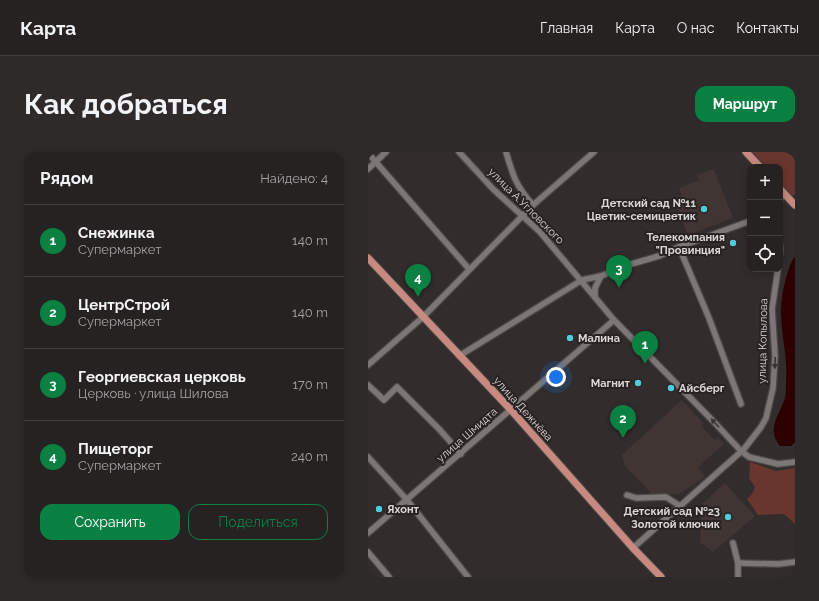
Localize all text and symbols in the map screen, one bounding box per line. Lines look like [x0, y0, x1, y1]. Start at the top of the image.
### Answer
text: Карта [20, 17, 76, 39]
text: Главная [540, 20, 593, 36]
text: Карта [615, 20, 655, 36]
text: О нас [677, 20, 714, 36]
text: Контакты [736, 20, 799, 36]
button: Маршрут [695, 86, 795, 122]
text: Как добраться [24, 88, 228, 121]
map controls [747, 164, 783, 272]
button: + [747, 164, 783, 200]
street label: улица А.Угловского [485, 165, 567, 247]
text: Рядом [40, 168, 93, 188]
text: Найдено: 4 [260, 171, 328, 186]
place label: Детский сад №11 Цветик-семицветик [587, 197, 697, 223]
button: − [747, 200, 783, 236]
marker: Детский сад №11 Цветик-семицветик [699, 204, 709, 214]
text: Снежинка [78, 224, 155, 242]
place label: Телекомпания "Провинция" [647, 231, 725, 257]
text: 1 [50, 233, 56, 248]
text: 140 m [292, 233, 328, 248]
button: locate [747, 236, 783, 272]
marker: Телекомпания "Провинция" [728, 238, 738, 248]
text: Супермаркет [78, 242, 161, 257]
pin: 3 [606, 255, 632, 288]
pin: 4 [405, 264, 431, 297]
text: ЦентрСтрой [78, 296, 170, 314]
street label: улица Копылова [756, 298, 770, 384]
text: 2 [49, 305, 57, 320]
text: 140 m [292, 305, 328, 320]
text: Супермаркет [78, 314, 161, 329]
pin: 1 [632, 331, 658, 364]
place label: Малина [578, 332, 620, 345]
marker: Малина [565, 333, 575, 343]
one-way arrow [771, 357, 778, 369]
your location [546, 367, 566, 387]
text: Георгиевская церковь [78, 368, 246, 386]
street label: улица Дежнёва [491, 374, 555, 444]
text: 3 [49, 377, 57, 392]
text: 170 m [292, 377, 328, 392]
place label: Магнит [591, 377, 631, 390]
marker: Магнит [633, 378, 643, 388]
place label: Айсберг [679, 382, 725, 395]
marker: Айсберг [666, 383, 676, 393]
text: Церковь · улица Шилова [78, 386, 229, 401]
street label: улица Шмидта [434, 405, 500, 465]
pin: 2 [610, 405, 636, 438]
one-way arrow [710, 418, 719, 428]
text: Пищеторг [78, 440, 153, 458]
text: 4 [49, 449, 57, 464]
text: 240 m [291, 449, 328, 464]
text: Супермаркет [78, 458, 161, 473]
place label: Яхонт [387, 503, 420, 516]
button: Сохранить [40, 504, 180, 540]
button: Поделиться [188, 504, 328, 540]
marker: Яхонт [374, 504, 384, 514]
place label: Детский сад №23 Золотой ключик [624, 505, 721, 531]
marker: Детский сад №23 Золотой ключик [723, 512, 733, 522]

